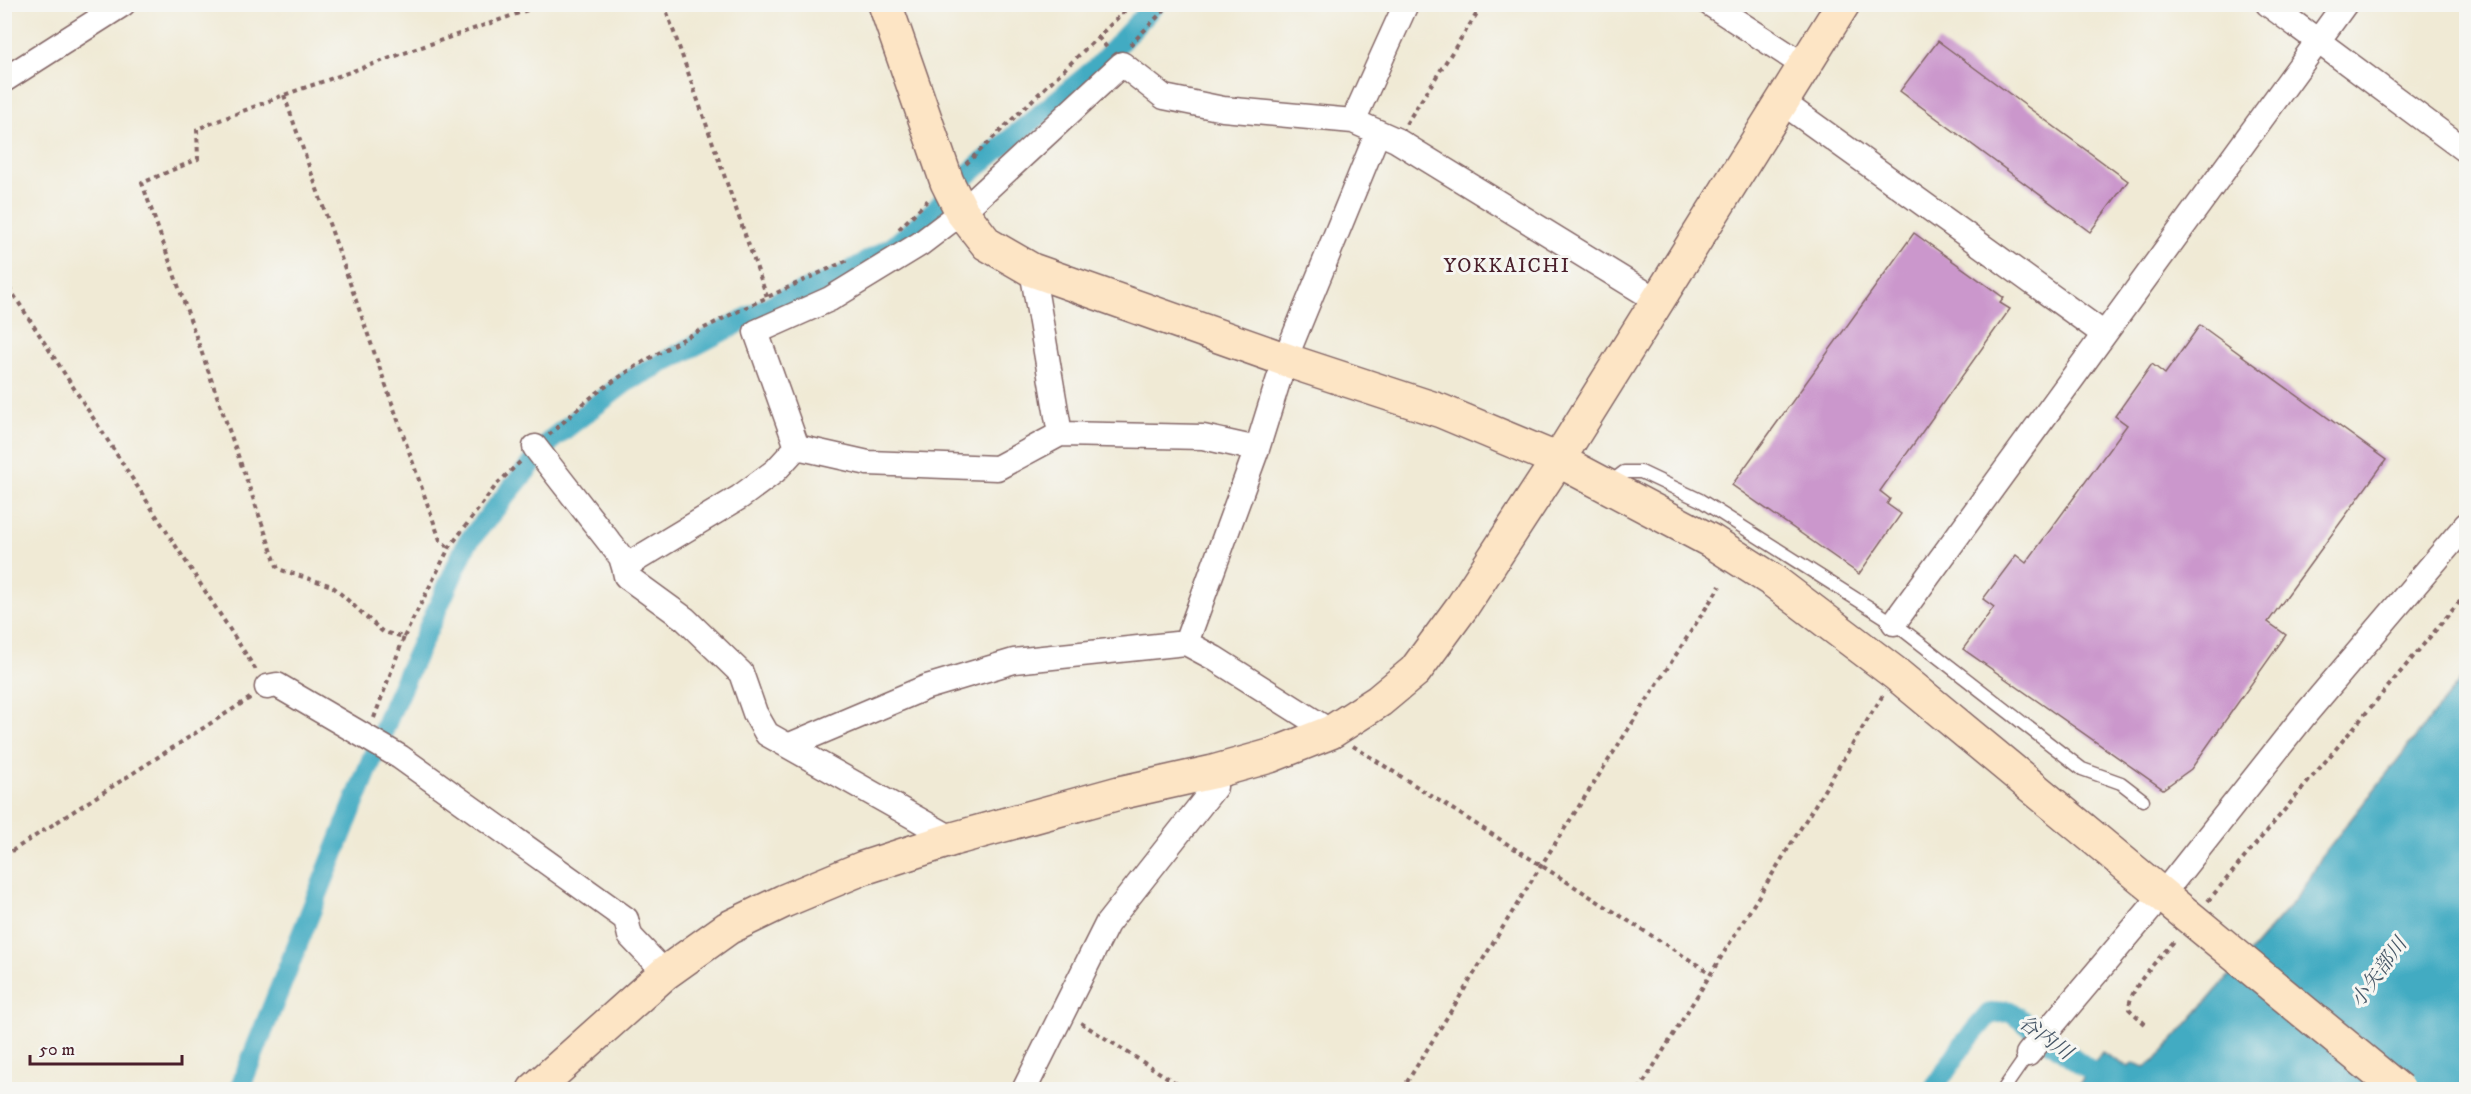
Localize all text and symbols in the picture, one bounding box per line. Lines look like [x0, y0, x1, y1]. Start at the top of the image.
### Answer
district label: YOKKAICHI [1444, 254, 1570, 279]
water label: 小矢部川 [2346, 932, 2414, 1013]
water label: 谷内川 [2014, 1010, 2078, 1067]
scale bar [30, 1028, 182, 1066]
text: 50 m [39, 1039, 75, 1061]

